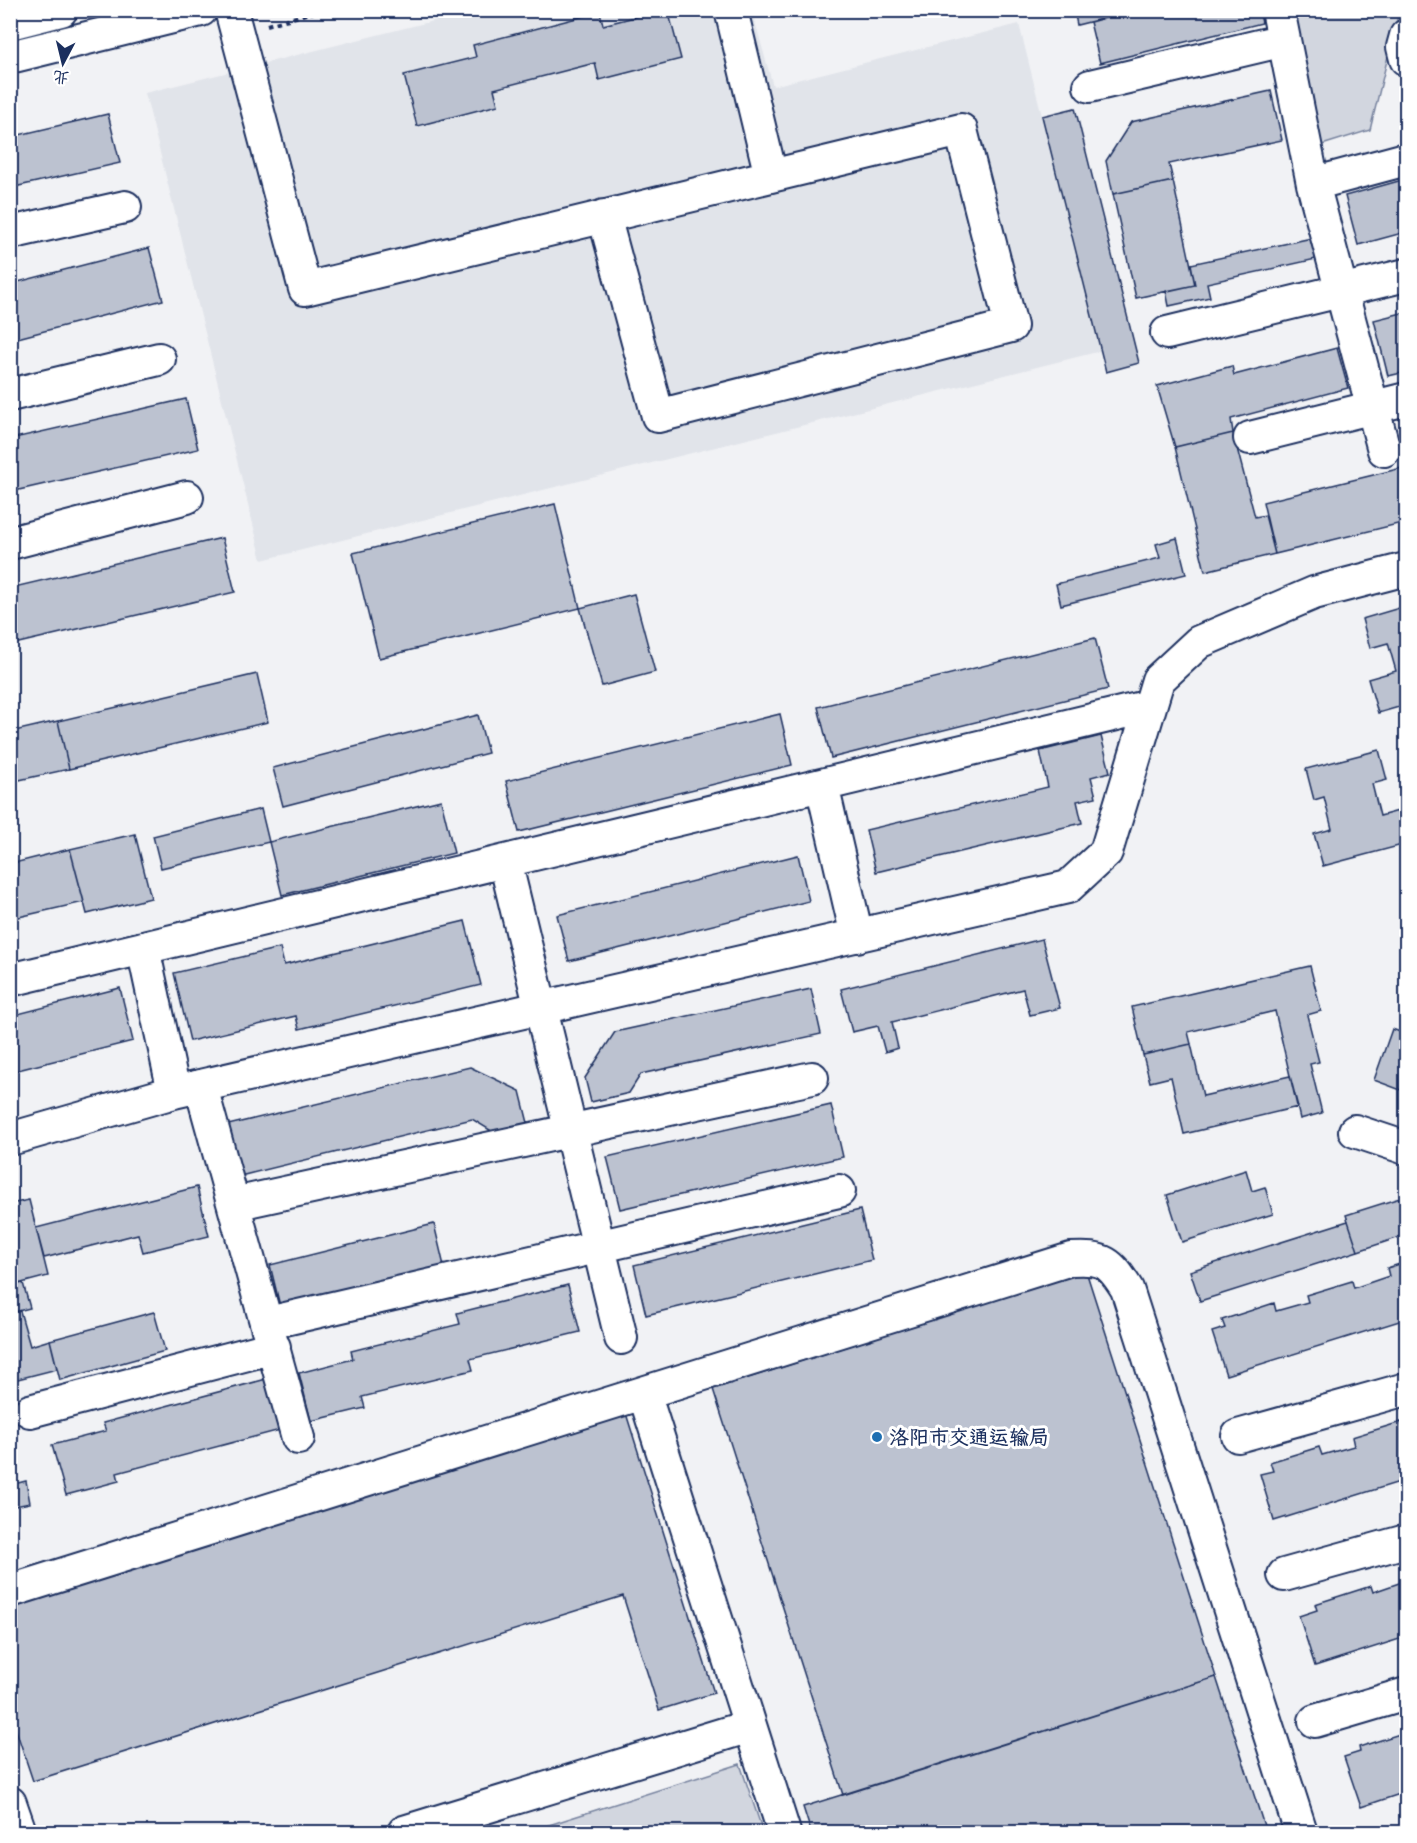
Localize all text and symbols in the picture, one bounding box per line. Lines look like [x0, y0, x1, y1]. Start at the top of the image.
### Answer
north arrow [33, 33, 93, 93]
text: 北 [52, 67, 70, 87]
place label: 洛阳市交通运输局 [889, 1426, 1049, 1449]
marker: 洛阳市交通运输局 [870, 1430, 884, 1444]

